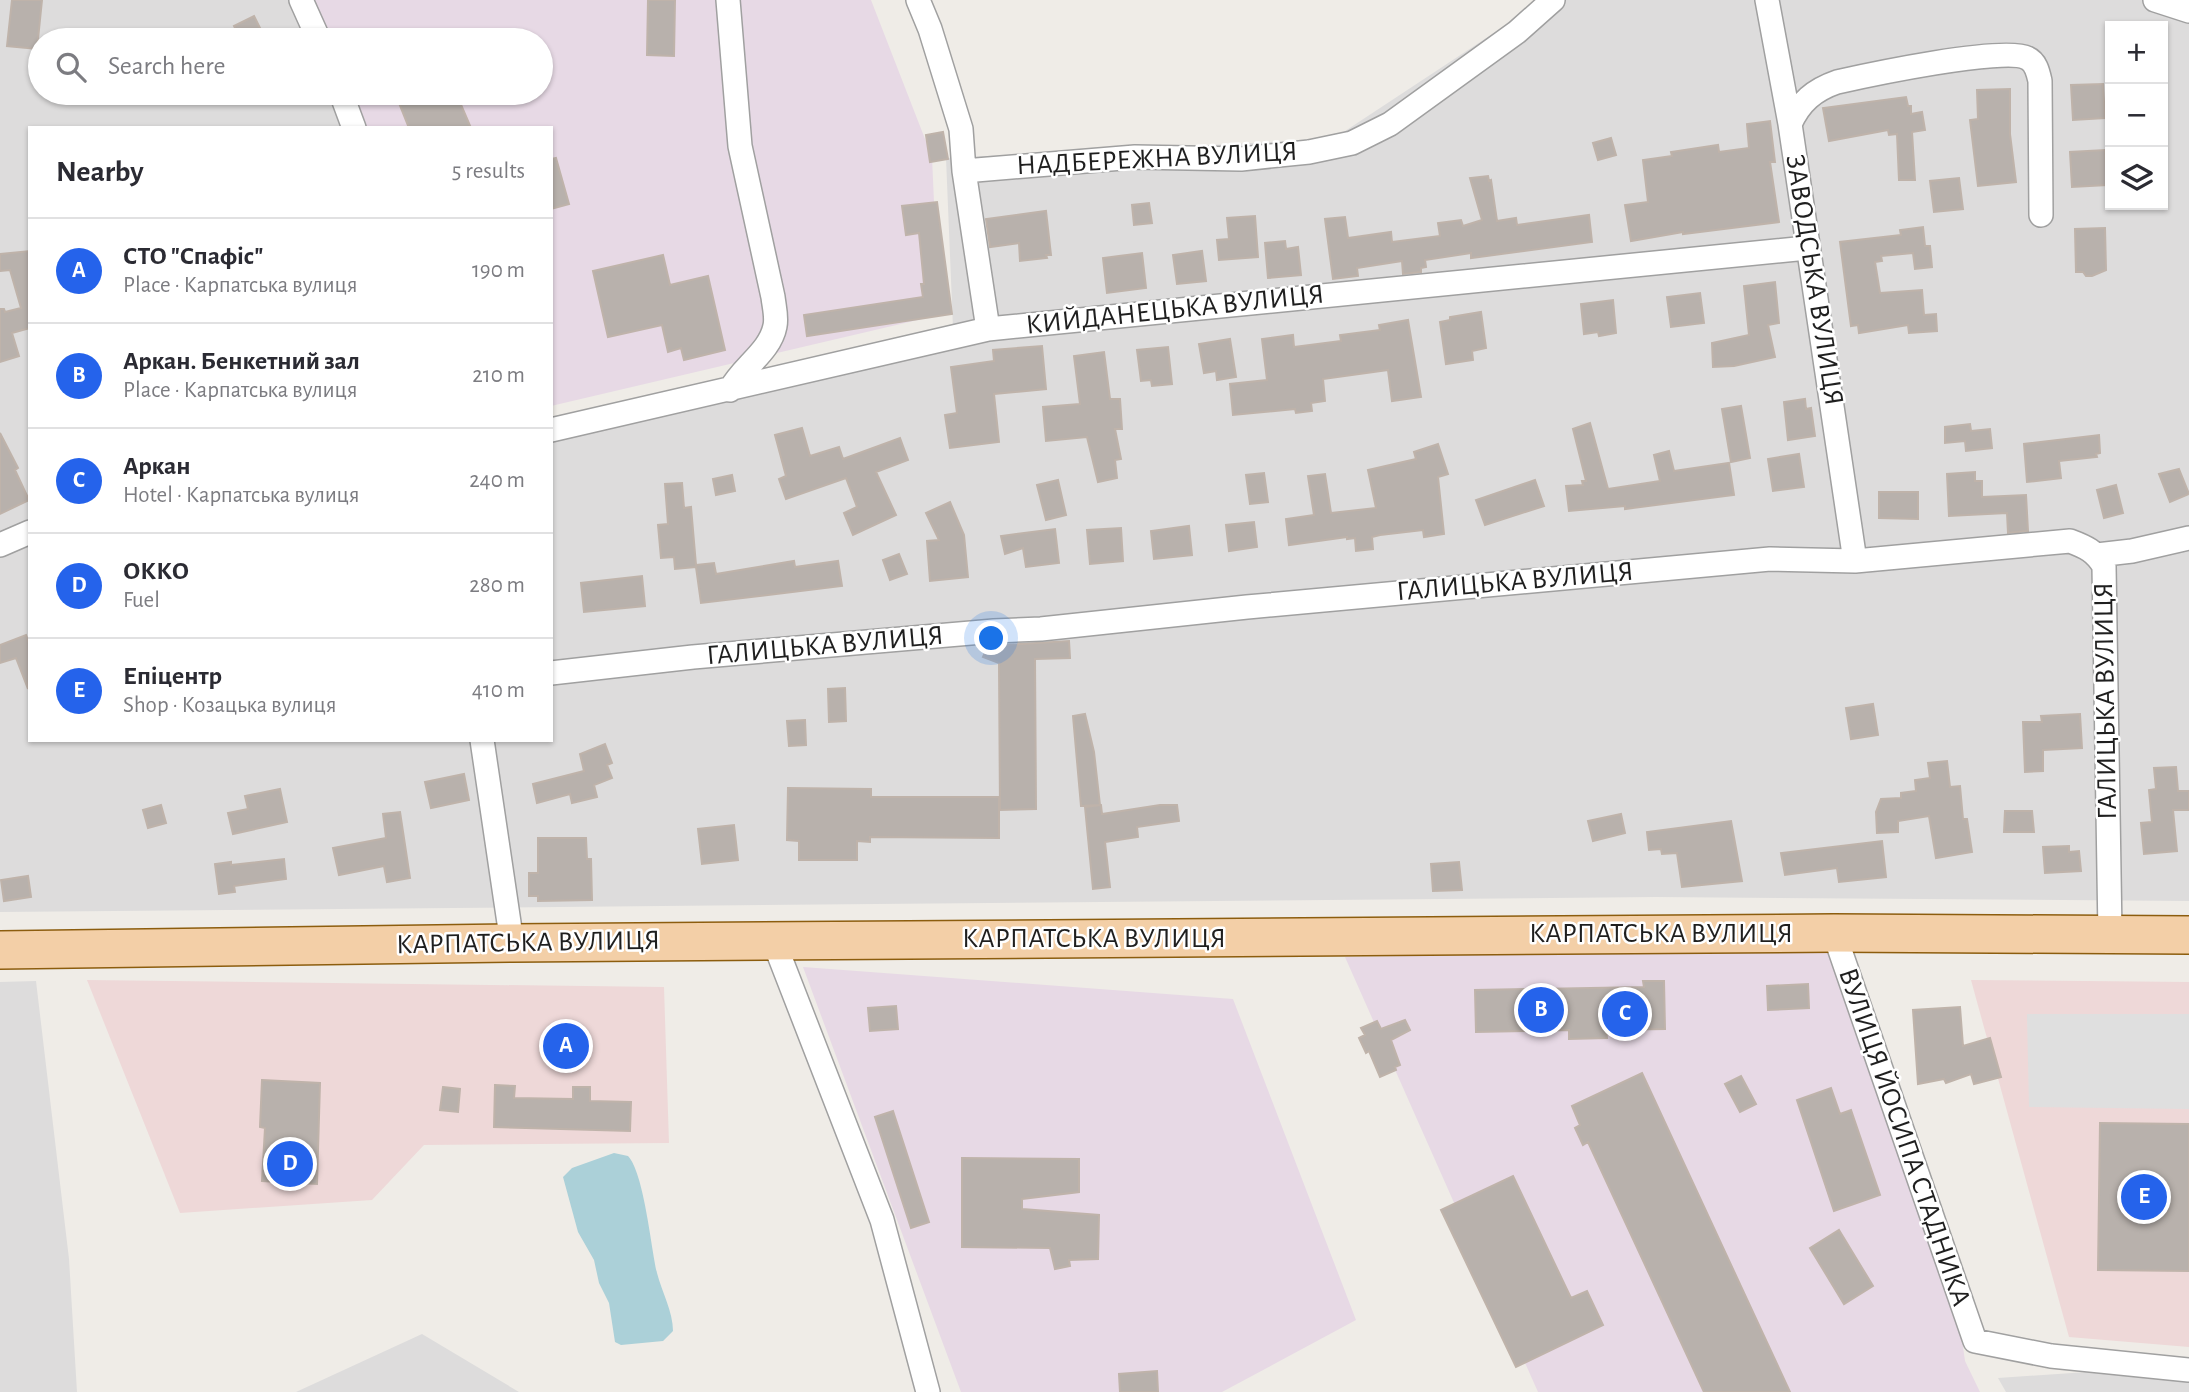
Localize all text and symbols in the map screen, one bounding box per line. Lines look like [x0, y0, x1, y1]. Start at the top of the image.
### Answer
map controls [2105, 21, 2168, 210]
button: + [2105, 21, 2168, 84]
search box [28, 28, 553, 105]
icon: search [52, 48, 90, 86]
text: Search here [108, 53, 226, 79]
button: − [2105, 84, 2168, 147]
street label: НАДБЕРЕЖНА ВУЛИЦЯ [1016, 138, 1298, 180]
button: layers [2105, 147, 2168, 210]
street label: ЗАВОДСЬКА ВУЛИЦЯ [1780, 153, 1848, 407]
text: Nearby [56, 157, 144, 187]
text: 5 results [452, 160, 525, 183]
text: СТО "Спафіс" [123, 243, 263, 269]
text: A [72, 259, 86, 282]
text: 190 m [472, 259, 525, 282]
text: Place · Карпатська вулиця [123, 274, 357, 297]
street label: КИЙДАНЕЦЬКА ВУЛИЦЯ [1024, 279, 1326, 340]
text: Аркан. Бенкетний зал [123, 348, 360, 374]
text: B [72, 364, 86, 387]
text: 210 m [472, 364, 525, 387]
text: Place · Карпатська вулиця [123, 379, 357, 402]
text: Аркан [123, 453, 191, 479]
text: C [73, 469, 85, 492]
text: 240 m [469, 469, 525, 492]
text: Hotel · Карпатська вулиця [123, 484, 360, 507]
text: ОККО [123, 558, 189, 584]
street label: ГАЛИЦЬКА ВУЛИЦЯ [1395, 558, 1635, 606]
text: D [71, 574, 87, 597]
text: 280 m [469, 574, 525, 597]
street label: ГАЛИЦЬКА ВУЛИЦЯ [2090, 582, 2122, 820]
text: Fuel [123, 589, 160, 612]
your location [974, 621, 1008, 655]
street label: ГАЛИЦЬКА ВУЛИЦЯ [705, 622, 945, 670]
text: Епіцентр [123, 663, 222, 689]
text: E [73, 679, 85, 702]
text: 410 m [472, 679, 525, 702]
text: Shop · Козацька вулиця [123, 694, 336, 717]
street label: КАРПАТСЬКА ВУЛИЦЯ [1529, 920, 1793, 948]
street label: КАРПАТСЬКА ВУЛИЦЯ [962, 925, 1226, 953]
street label: КАРПАТСЬКА ВУЛИЦЯ [396, 927, 660, 959]
street label: ВУЛИЦЯ ЙОСИПА СТАДНИКА [1833, 964, 1976, 1309]
pin: B [1518, 984, 1564, 1036]
pin: C [1602, 988, 1648, 1040]
pin: A [543, 1020, 589, 1072]
pin: D [267, 1138, 313, 1190]
pin: E [2121, 1171, 2167, 1223]

